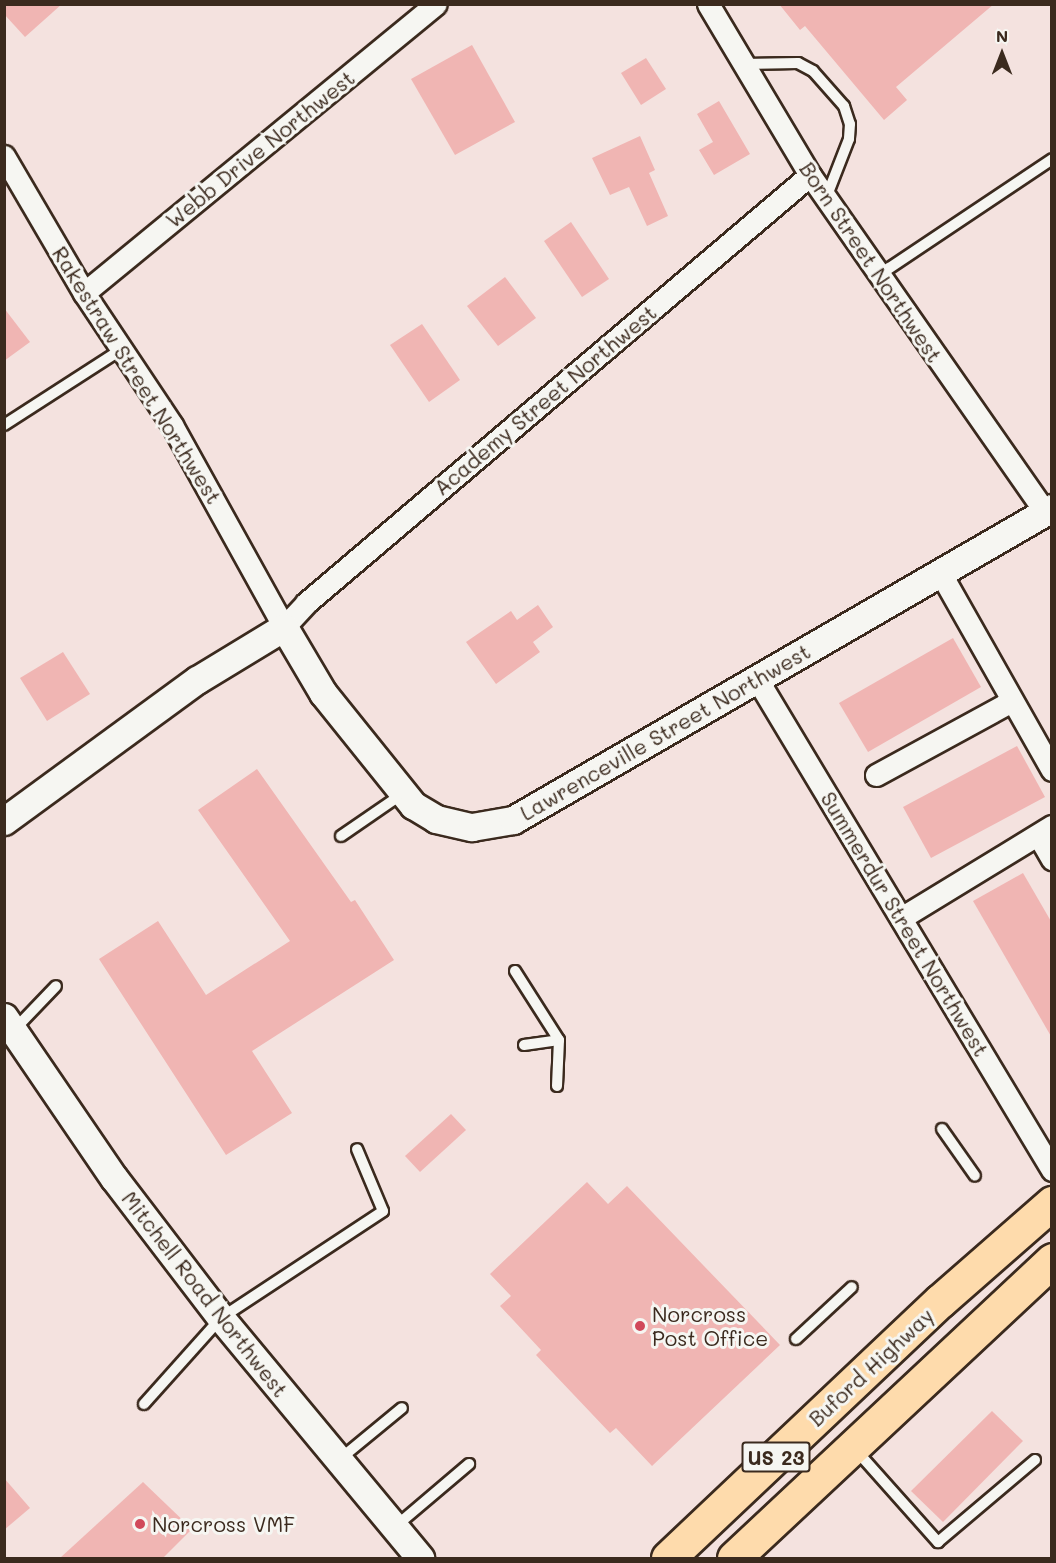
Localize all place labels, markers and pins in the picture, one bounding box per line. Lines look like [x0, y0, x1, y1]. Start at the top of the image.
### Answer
place label: Norcross Post Office [652, 1301, 768, 1351]
marker: Norcross Post Office [633, 1319, 647, 1333]
place label: Norcross VMF [152, 1511, 295, 1537]
marker: Norcross VMF [133, 1517, 147, 1531]

